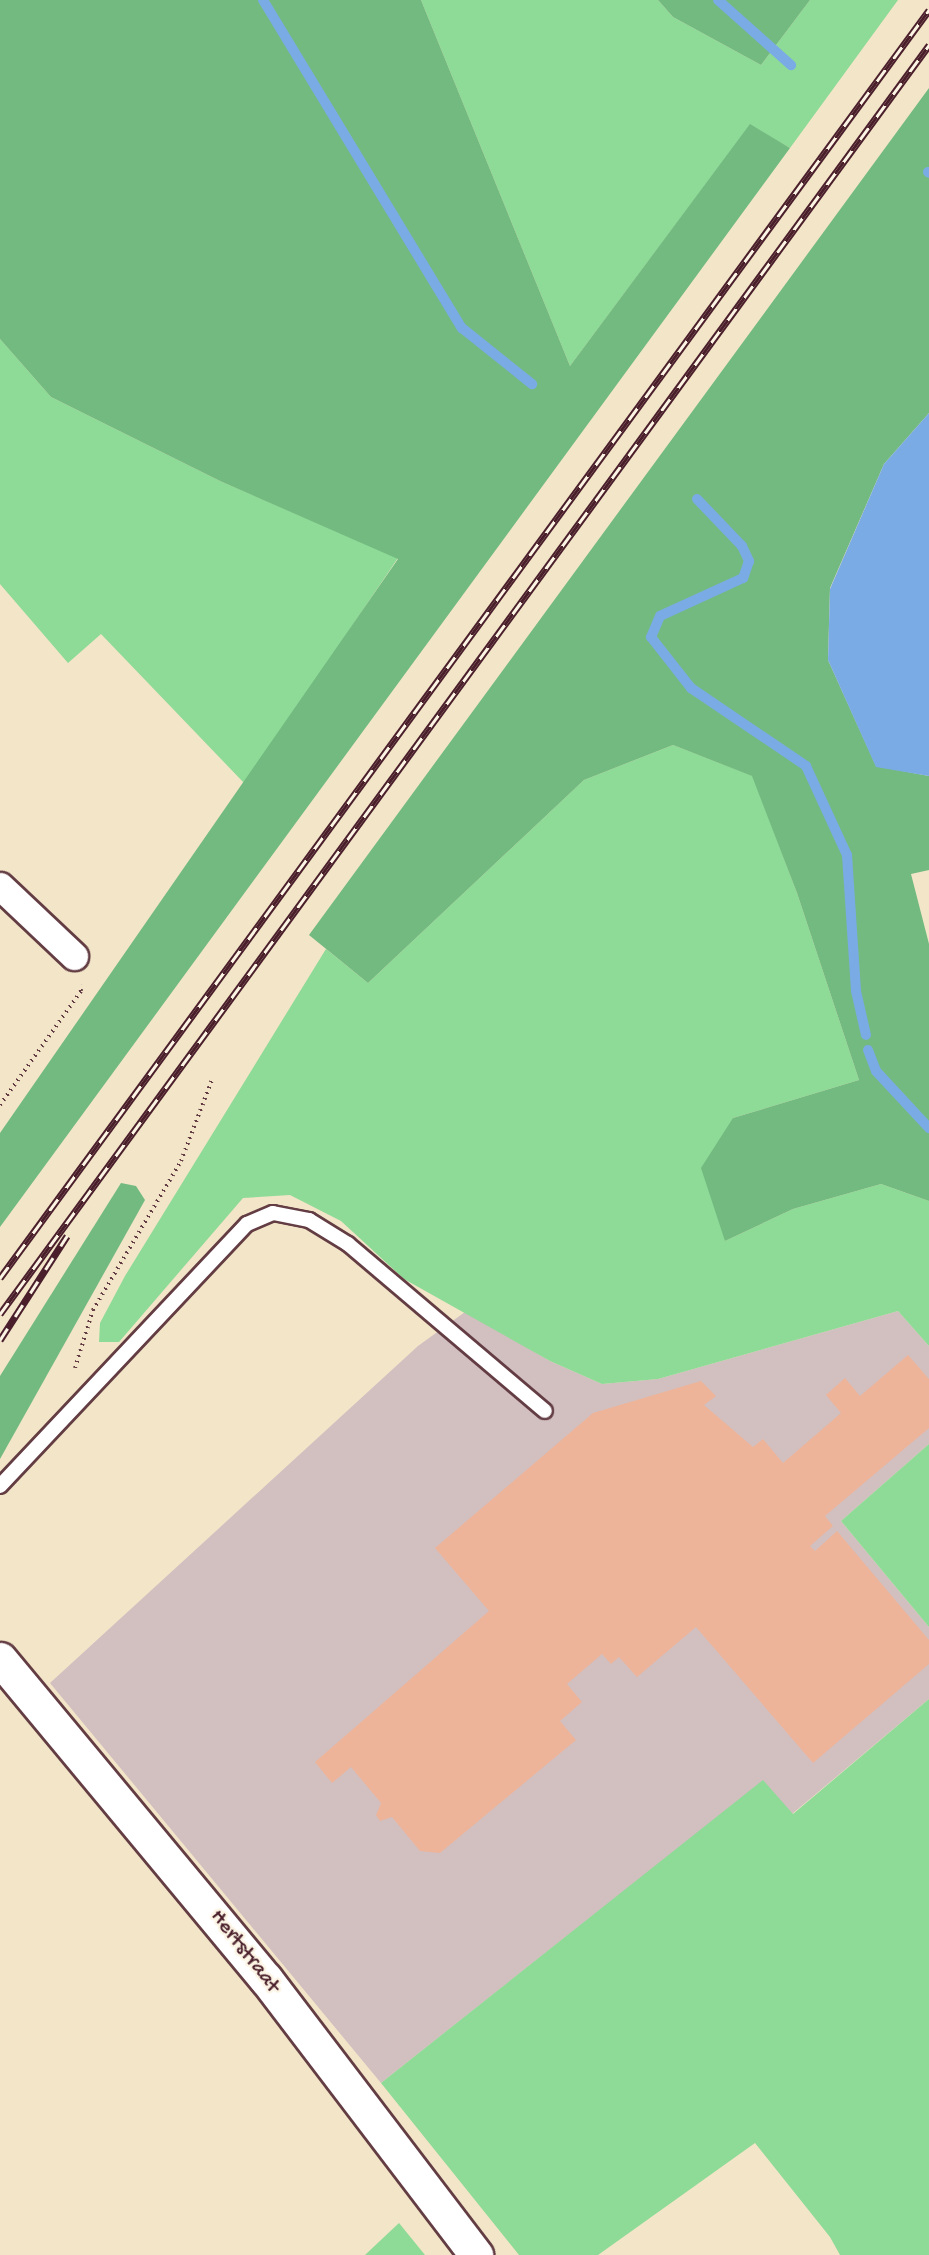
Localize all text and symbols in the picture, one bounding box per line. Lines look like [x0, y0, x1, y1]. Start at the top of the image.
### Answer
street label: Hertstraat [203, 1905, 285, 1999]

